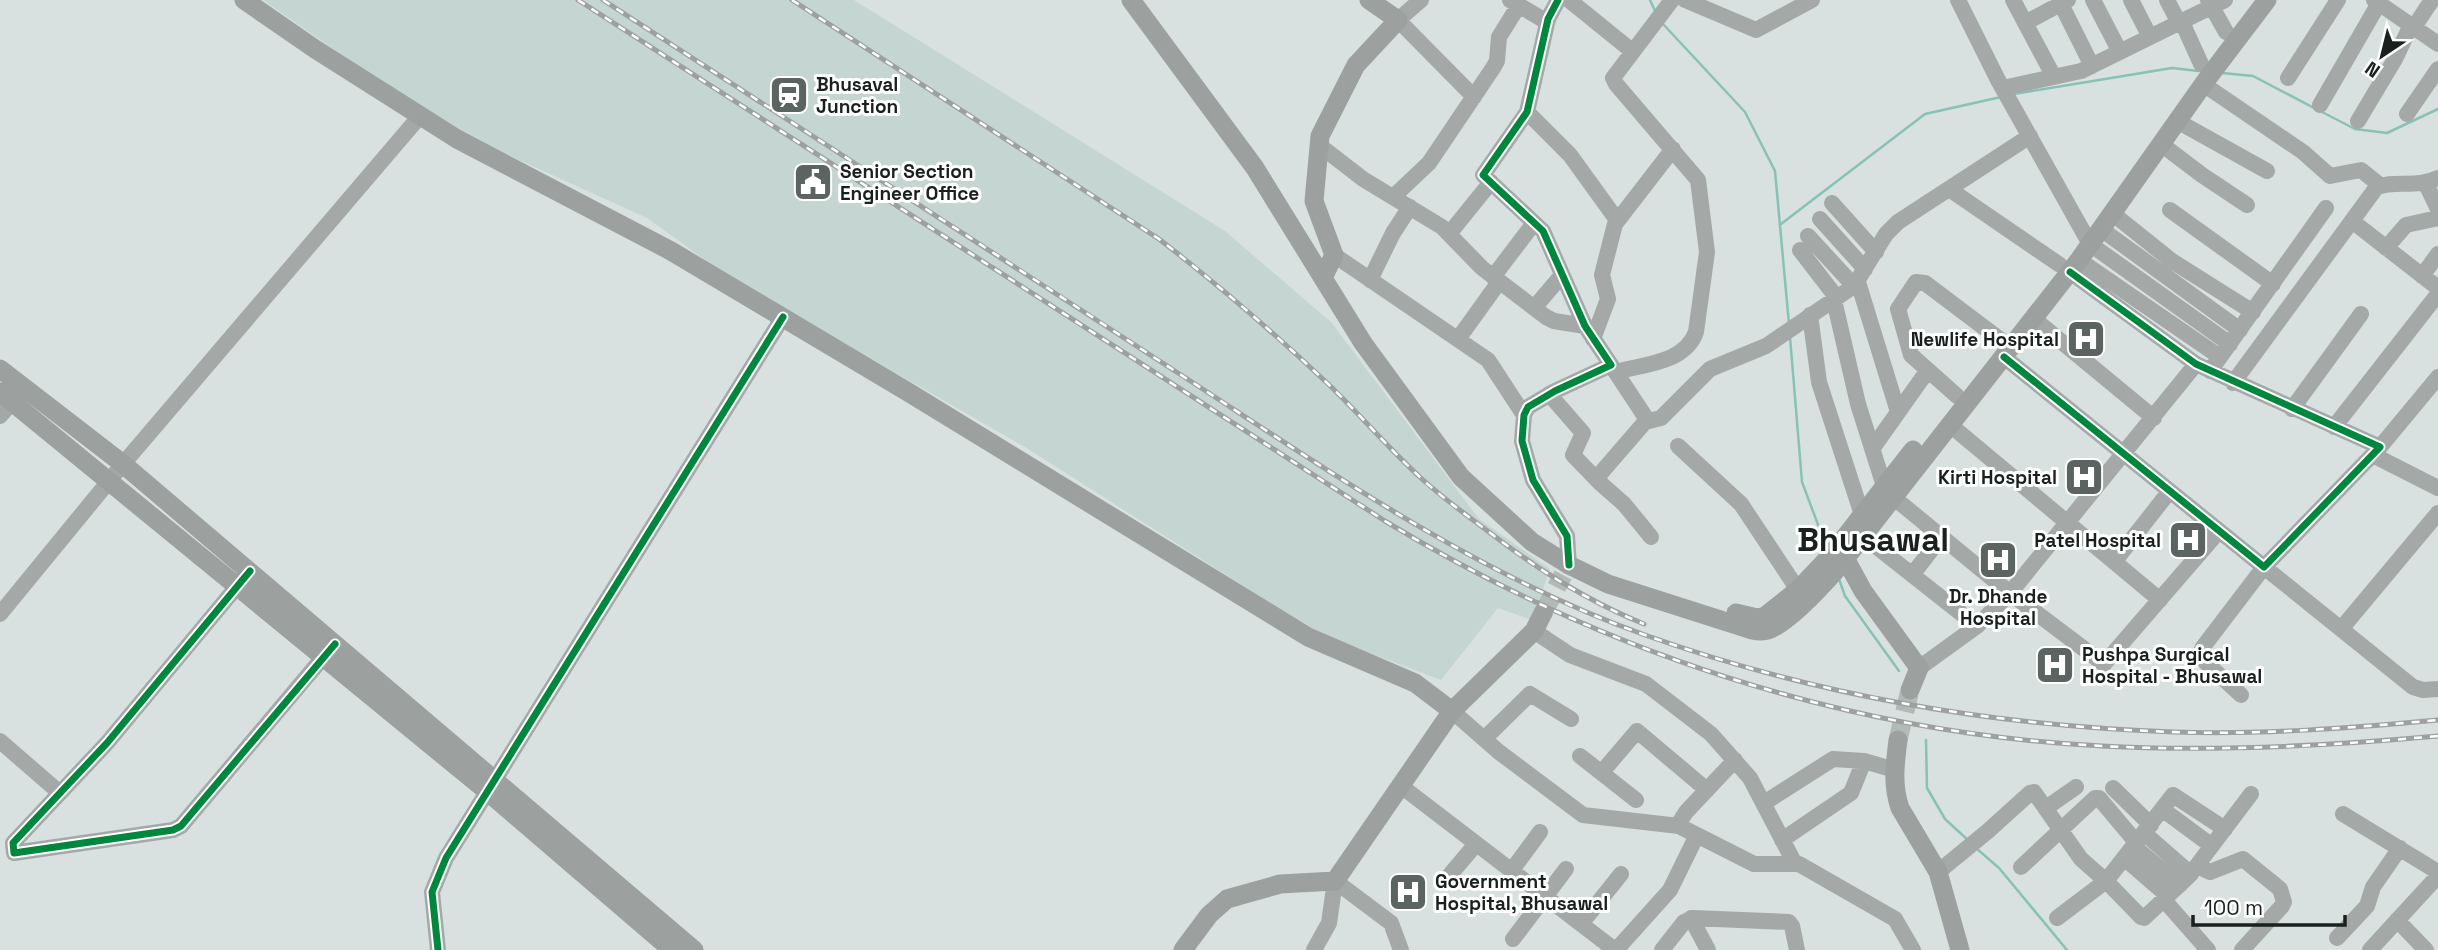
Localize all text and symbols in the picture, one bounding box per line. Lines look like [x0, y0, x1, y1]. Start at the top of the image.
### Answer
north arrow [2347, 21, 2417, 91]
text: N [2360, 56, 2385, 83]
place label: Bhusaval Junction [816, 72, 898, 119]
station icon: Bhusaval Junction [768, 74, 810, 116]
place label: Senior Section Engineer Office [840, 159, 979, 206]
public building icon: Senior Section Engineer Office [792, 161, 834, 203]
hospital icon: Newlife Hospital [2065, 318, 2107, 360]
place label: Newlife Hospital [1911, 327, 2059, 352]
hospital icon: Kirti Hospital [2063, 456, 2105, 498]
place label: Kirti Hospital [1938, 465, 2057, 490]
district label: Bhusawal [1797, 519, 1949, 561]
hospital icon: Patel Hospital [2167, 519, 2209, 561]
place label: Patel Hospital [2034, 528, 2161, 553]
hospital icon: Dr. Dhande Hospital [1977, 539, 2019, 581]
place label: Dr. Dhande Hospital [1949, 584, 2047, 631]
place label: Pushpa Surgical Hospital - Bhusawal [2082, 642, 2262, 689]
hospital icon: Pushpa Surgical Hospital - Bhusawal [2034, 644, 2076, 686]
place label: Government Hospital, Bhusawal [1435, 869, 1608, 916]
hospital icon: Government Hospital, Bhusawal [1387, 871, 1429, 913]
scale bar [2193, 884, 2345, 928]
text: 100 m [2204, 894, 2263, 921]

